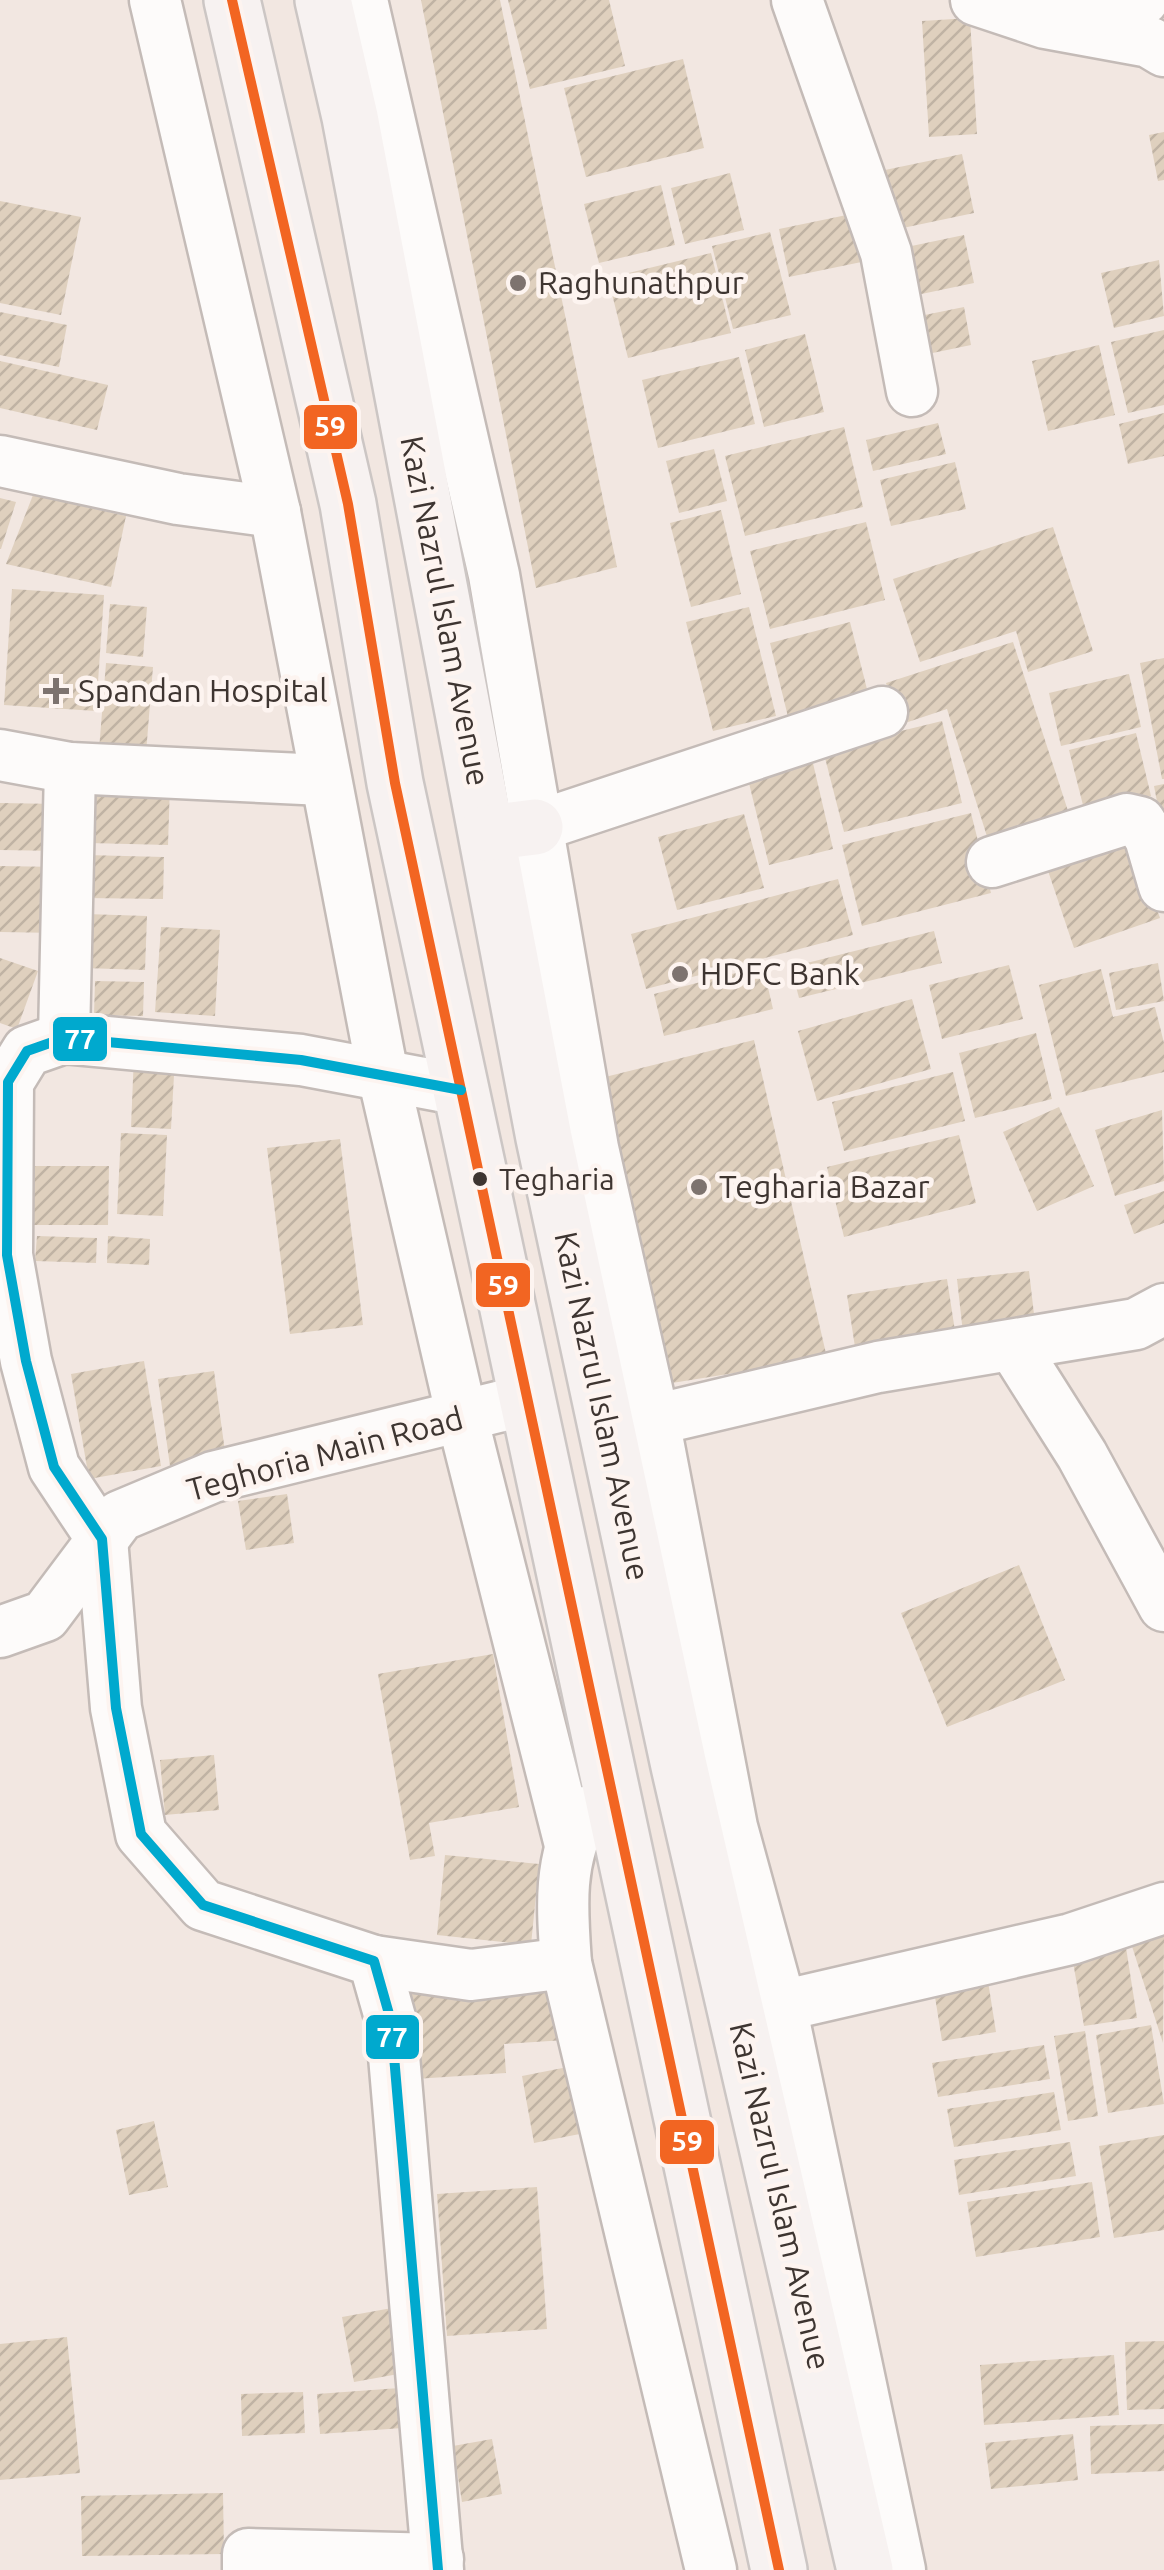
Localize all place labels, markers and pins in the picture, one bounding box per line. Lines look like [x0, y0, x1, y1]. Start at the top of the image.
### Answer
place label: Raghunathpur [538, 264, 744, 300]
marker: Raghunathpur [507, 272, 529, 294]
place label: Spandan Hospital [78, 672, 328, 708]
marker: Spandan Hospital [43, 678, 69, 704]
place label: HDFC Bank [700, 955, 860, 991]
marker: HDFC Bank [669, 963, 691, 985]
place label: Tegharia [499, 1162, 615, 1196]
place label: Tegharia Bazar [719, 1168, 930, 1204]
marker: Tegharia [470, 1169, 490, 1189]
marker: Tegharia Bazar [688, 1176, 710, 1198]

